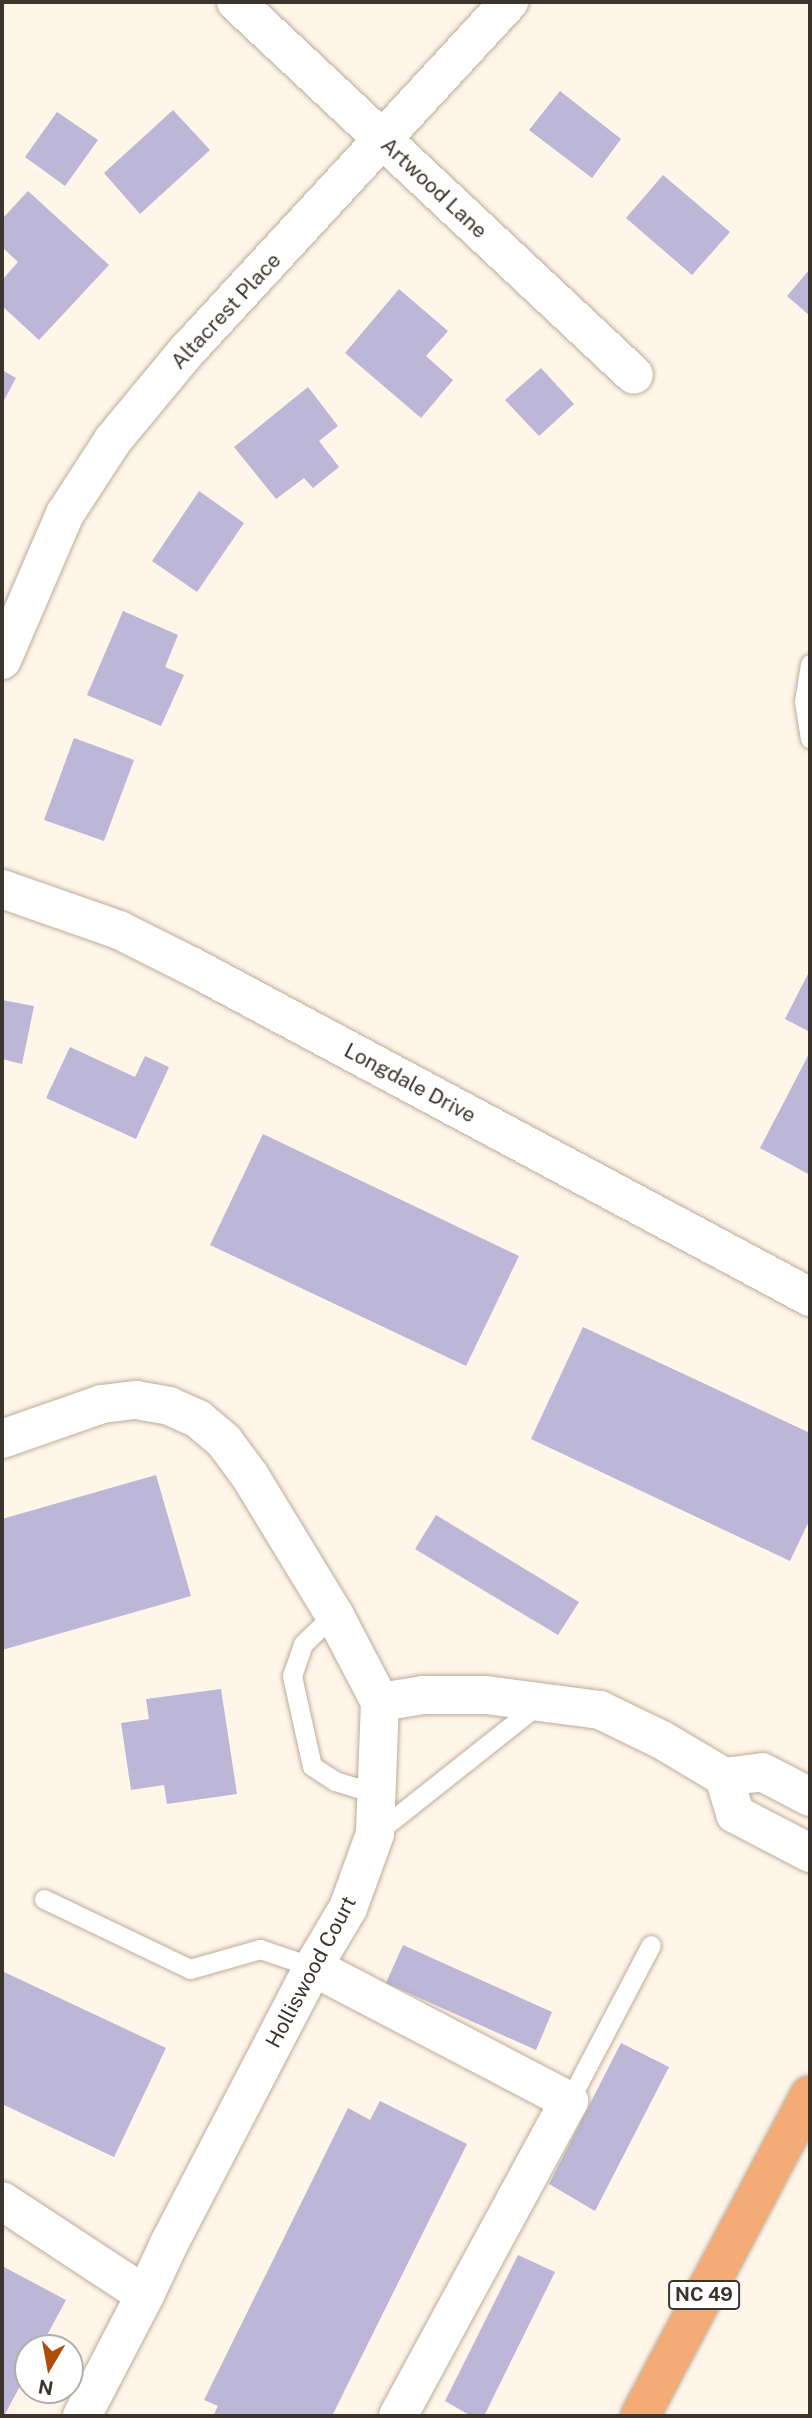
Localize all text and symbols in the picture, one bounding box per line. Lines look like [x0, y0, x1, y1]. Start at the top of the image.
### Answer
street label: Artwood Lane [376, 132, 492, 244]
street label: Altacrest Place [166, 248, 286, 374]
street label: Longdale Drive [340, 1038, 480, 1128]
street label: Holliswood Court [260, 1892, 362, 2052]
road number: NC 49 [667, 2280, 741, 2310]
north arrow [14, 2334, 84, 2404]
text: N [36, 2376, 55, 2400]

